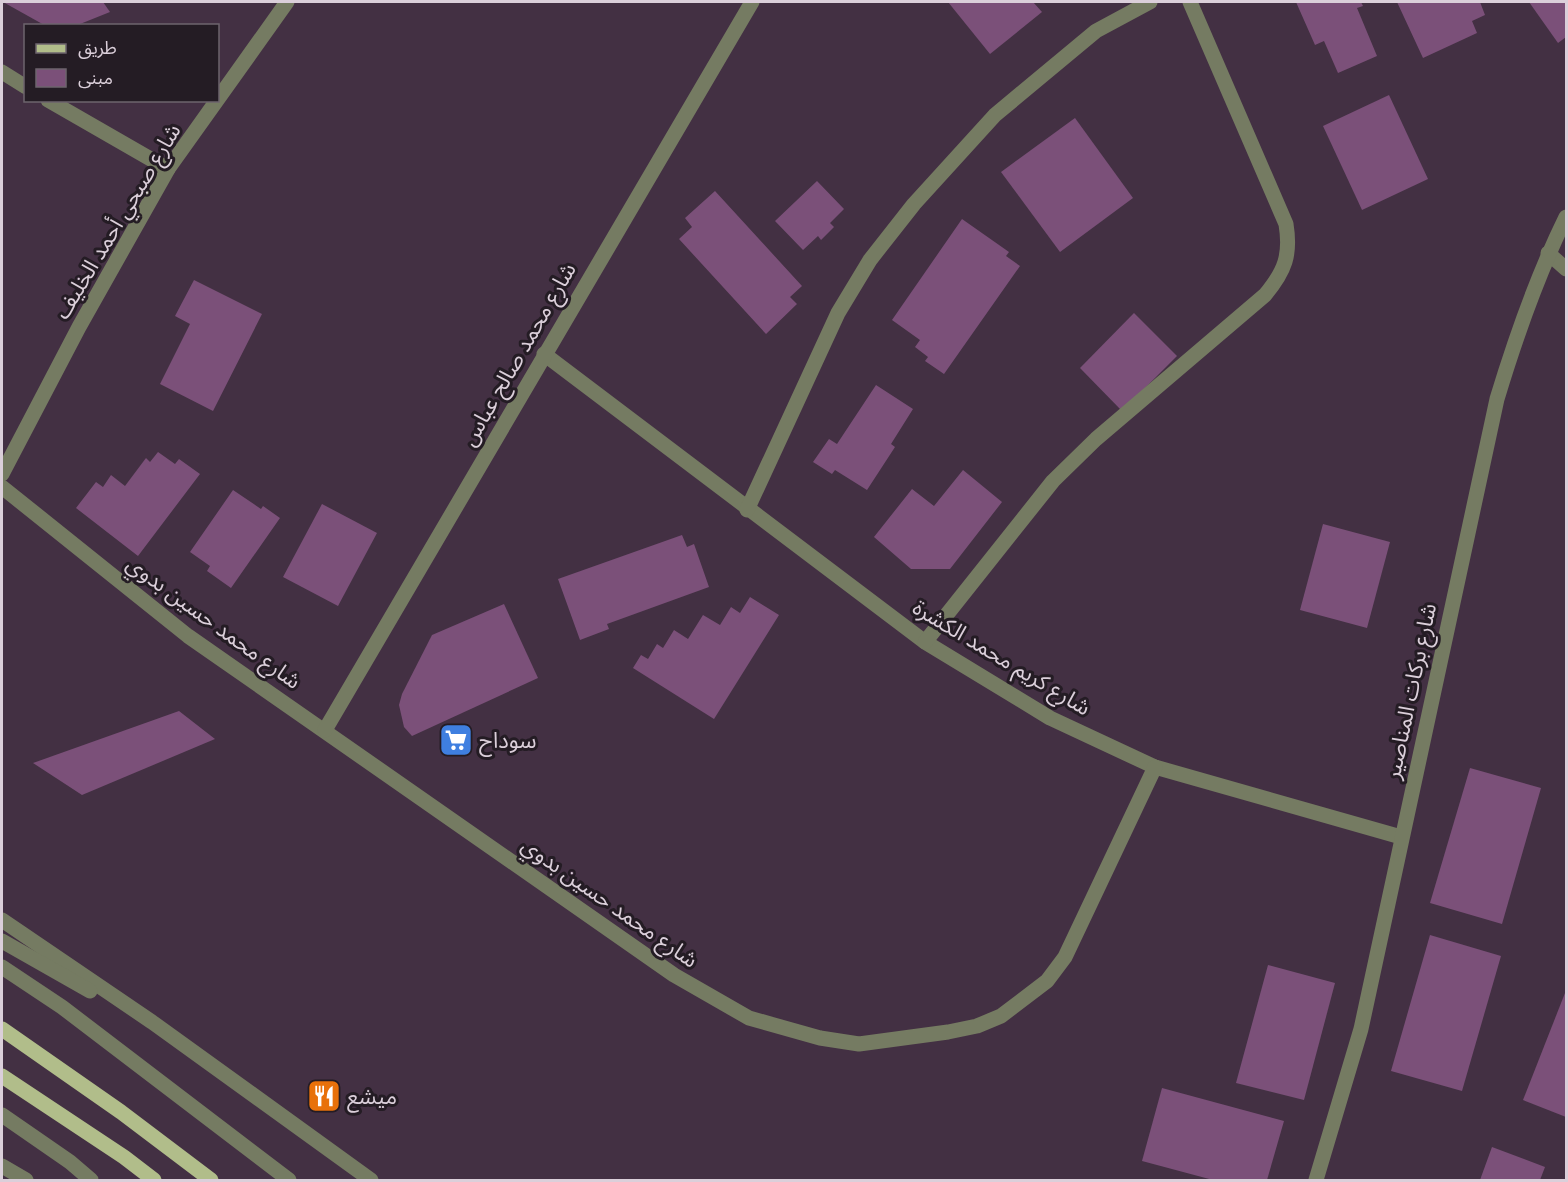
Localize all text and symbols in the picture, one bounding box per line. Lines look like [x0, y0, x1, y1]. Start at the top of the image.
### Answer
legend [24, 24, 219, 102]
text: طريق [78, 37, 117, 59]
text: مبنى [78, 67, 113, 89]
street label: شارع صبحي أحمد الخليف [48, 119, 189, 326]
street label: شارع محمد صالح عباس [455, 258, 584, 452]
street label: شارع محمد حسين بدوي [119, 550, 306, 697]
street label: شارع كريم محمد الكشرة [906, 594, 1096, 724]
street label: شارع بركات المناصير [1378, 601, 1445, 783]
supermarket icon: سوداح [438, 722, 474, 758]
place label: سوداح [479, 727, 536, 757]
street label: شارع محمد حسين بدوي [514, 831, 703, 976]
restaurant icon: ميشع [306, 1078, 342, 1114]
place label: ميشع [347, 1083, 397, 1113]

